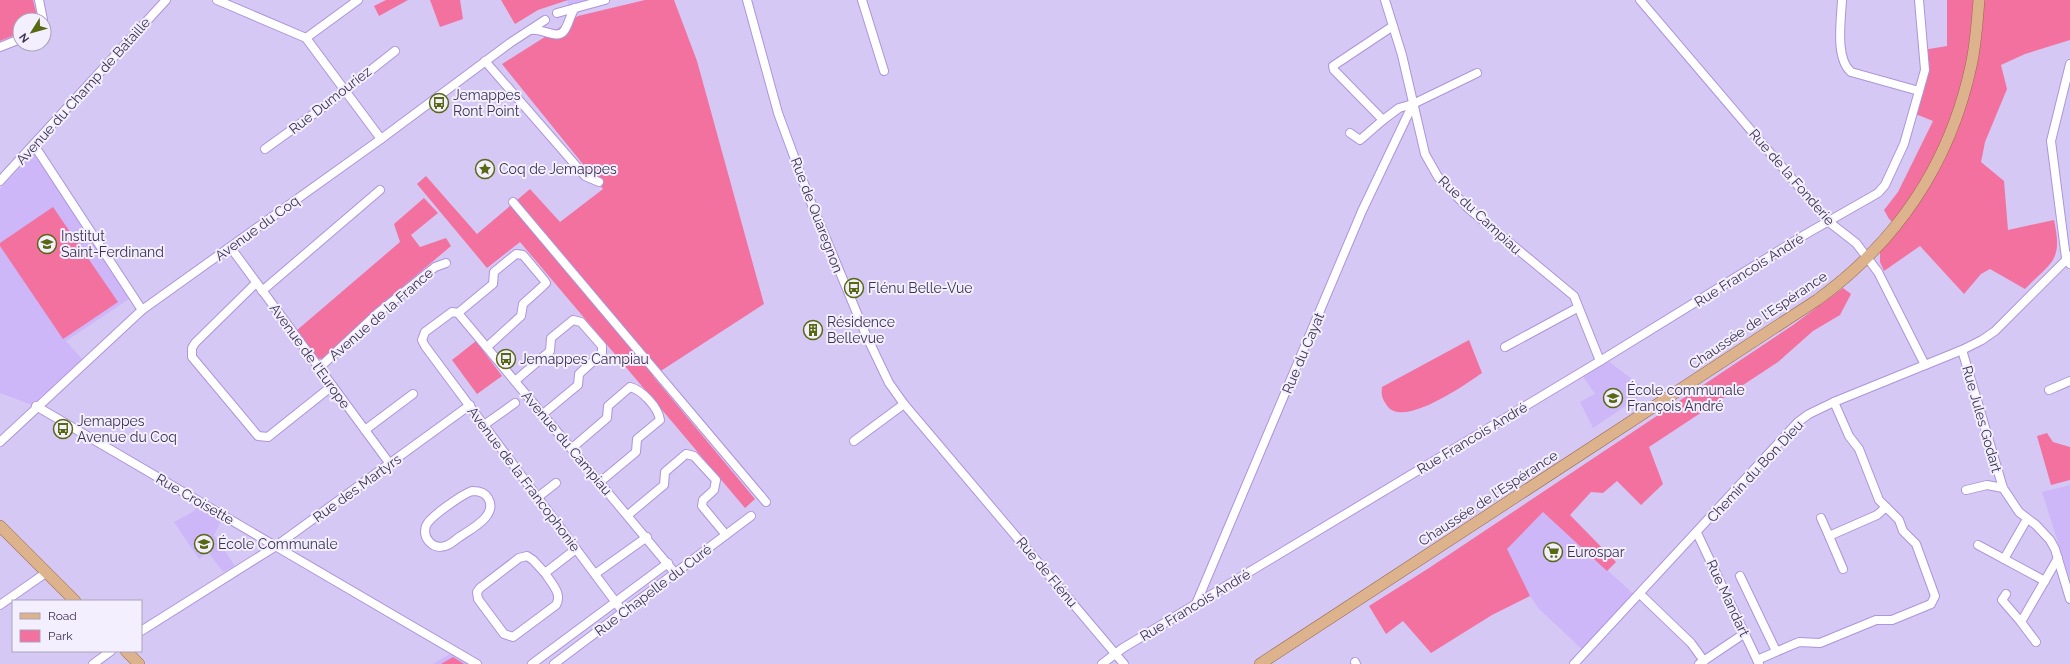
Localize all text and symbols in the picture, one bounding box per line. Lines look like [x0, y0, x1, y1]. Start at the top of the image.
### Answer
north arrow [12, 12, 52, 52]
street label: Avenue du Champ de Bataille [13, 14, 153, 168]
text: N [17, 30, 32, 45]
street label: Rue Dumouriez [286, 63, 374, 137]
place label: Jemappes Ront Point [453, 87, 521, 119]
bus stop icon: Jemappes Ront Point [428, 92, 450, 114]
street label: Rue de la Fonderie [1746, 126, 1838, 228]
street label: Rue de Quaregnon [788, 155, 846, 275]
place icon: Coq de Jemappes [474, 158, 496, 180]
place label: Coq de Jemappes [499, 161, 617, 177]
street label: Rue du Campiau [1435, 173, 1525, 257]
street label: Avenue du Coq [212, 192, 302, 264]
place label: Institut Saint-Ferdinand [61, 228, 164, 260]
street label: Rue Francois André [1691, 230, 1807, 310]
school or university icon: Institut Saint-Ferdinand [36, 233, 58, 255]
street label: Avenue de la France [326, 265, 436, 363]
street label: Chaussée de l'Espérance [1686, 268, 1830, 372]
bus stop icon: Flénu Belle-Vue [843, 277, 865, 299]
place label: Flénu Belle-Vue [868, 280, 973, 296]
street label: Avenue de l'Europe [266, 300, 354, 412]
street label: Rue du Cayat [1279, 310, 1327, 396]
place label: Résidence Bellevue [827, 314, 895, 346]
building icon: Résidence Bellevue [802, 319, 824, 341]
bus stop icon: Jemappes Campiau [495, 348, 517, 370]
place label: Jemappes Campiau [520, 351, 649, 367]
street label: Rue Jules Godart [1959, 364, 2005, 475]
place label: École communale François André [1627, 381, 1745, 414]
school or university icon: École communale François André [1602, 387, 1624, 409]
street label: Avenue du Campiau [519, 388, 615, 498]
street label: Rue Francois André [1414, 399, 1530, 477]
street label: Avenue de la Francophonie [464, 403, 584, 555]
place label: Jemappes Avenue du Coq [77, 413, 177, 445]
street label: Chemin du Bon Dieu [1704, 417, 1806, 525]
bus stop icon: Jemappes Avenue du Coq [52, 418, 74, 440]
street label: Chaussée de l'Espérance [1415, 447, 1561, 549]
street label: Rue des Martyrs [310, 451, 404, 525]
street label: Rue Croisette [153, 470, 237, 528]
school or university icon: École Communale [193, 533, 215, 555]
street label: Rue de Flénu [1013, 534, 1081, 610]
place label: École Communale [218, 535, 338, 552]
street label: Rue Chapelle du Curé [591, 541, 715, 639]
supermarket icon: Eurospar [1542, 541, 1564, 563]
place label: Eurospar [1567, 544, 1625, 560]
street label: Rue Mandart [1703, 557, 1753, 639]
street label: Rue Francois André [1137, 566, 1253, 644]
legend [12, 600, 142, 652]
text: Road [48, 609, 77, 623]
text: Park [48, 629, 73, 643]

